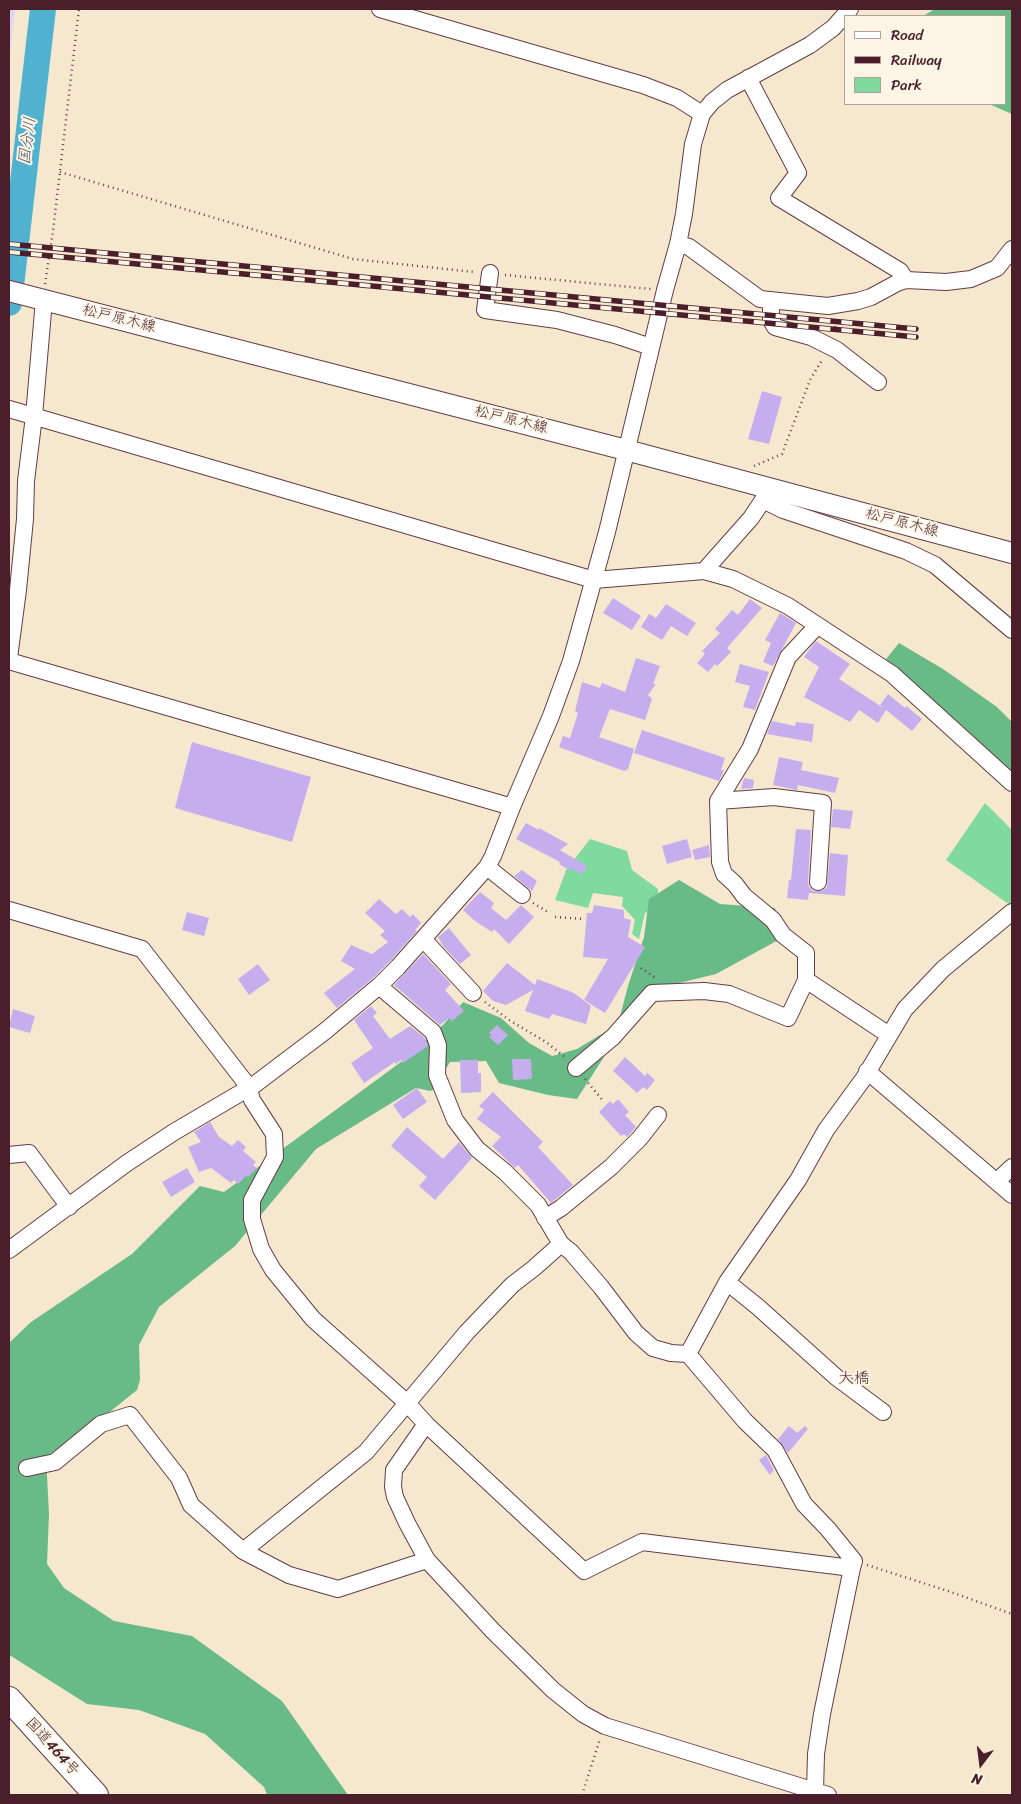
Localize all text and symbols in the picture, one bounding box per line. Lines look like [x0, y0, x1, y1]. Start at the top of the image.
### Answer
legend [844, 15, 1006, 105]
text: Road [891, 22, 923, 48]
text: Railway [891, 47, 942, 73]
text: Park [891, 72, 922, 98]
water label: 国分川 [16, 116, 40, 166]
street label: 松戸原木線 [80, 301, 158, 337]
street label: 松戸原木線 [472, 402, 550, 438]
street label: 松戸原木線 [863, 505, 941, 541]
district label: 大橋 [838, 1369, 870, 1389]
street label: 国道464号 [21, 1714, 83, 1780]
north arrow [956, 1739, 1006, 1789]
text: N [969, 1766, 985, 1792]

